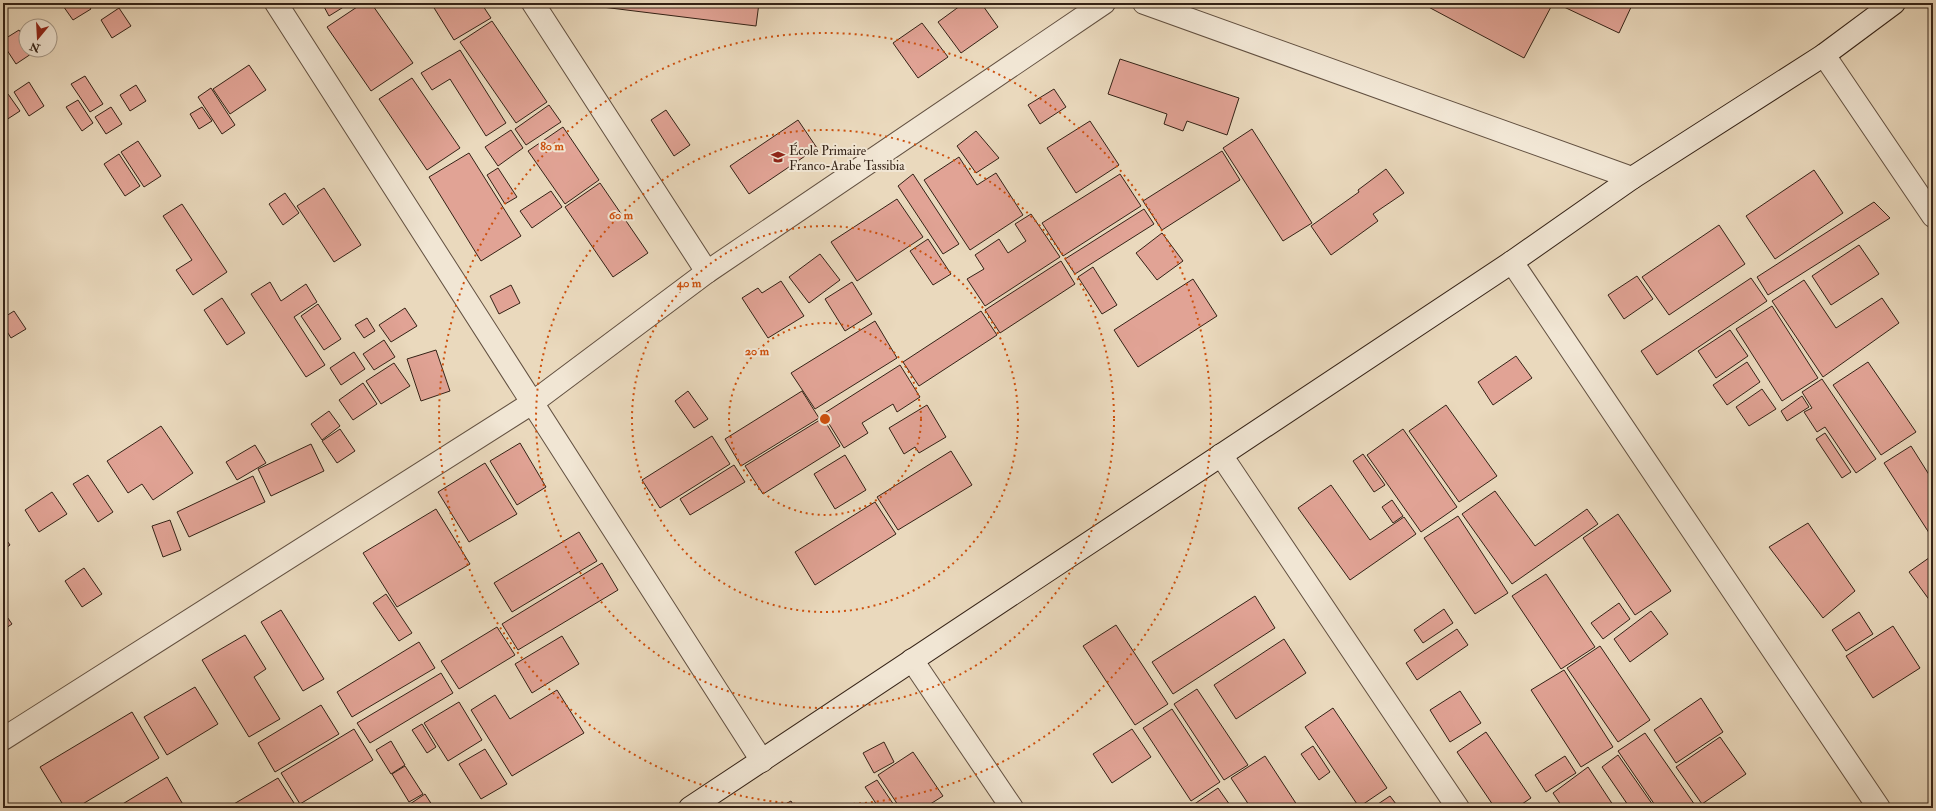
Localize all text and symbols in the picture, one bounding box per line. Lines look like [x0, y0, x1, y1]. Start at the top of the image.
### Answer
north arrow [18, 18, 58, 58]
text: N [27, 39, 43, 55]
text: 80 m [540, 139, 564, 154]
place label: École Primaire Franco-Arabe Tassibia [789, 142, 905, 174]
school or university icon: École Primaire Franco-Arabe Tassibia [770, 149, 786, 165]
text: 60 m [609, 208, 634, 223]
text: 40 m [676, 276, 702, 291]
text: 20 m [745, 344, 770, 359]
centre of rings [818, 412, 832, 426]

